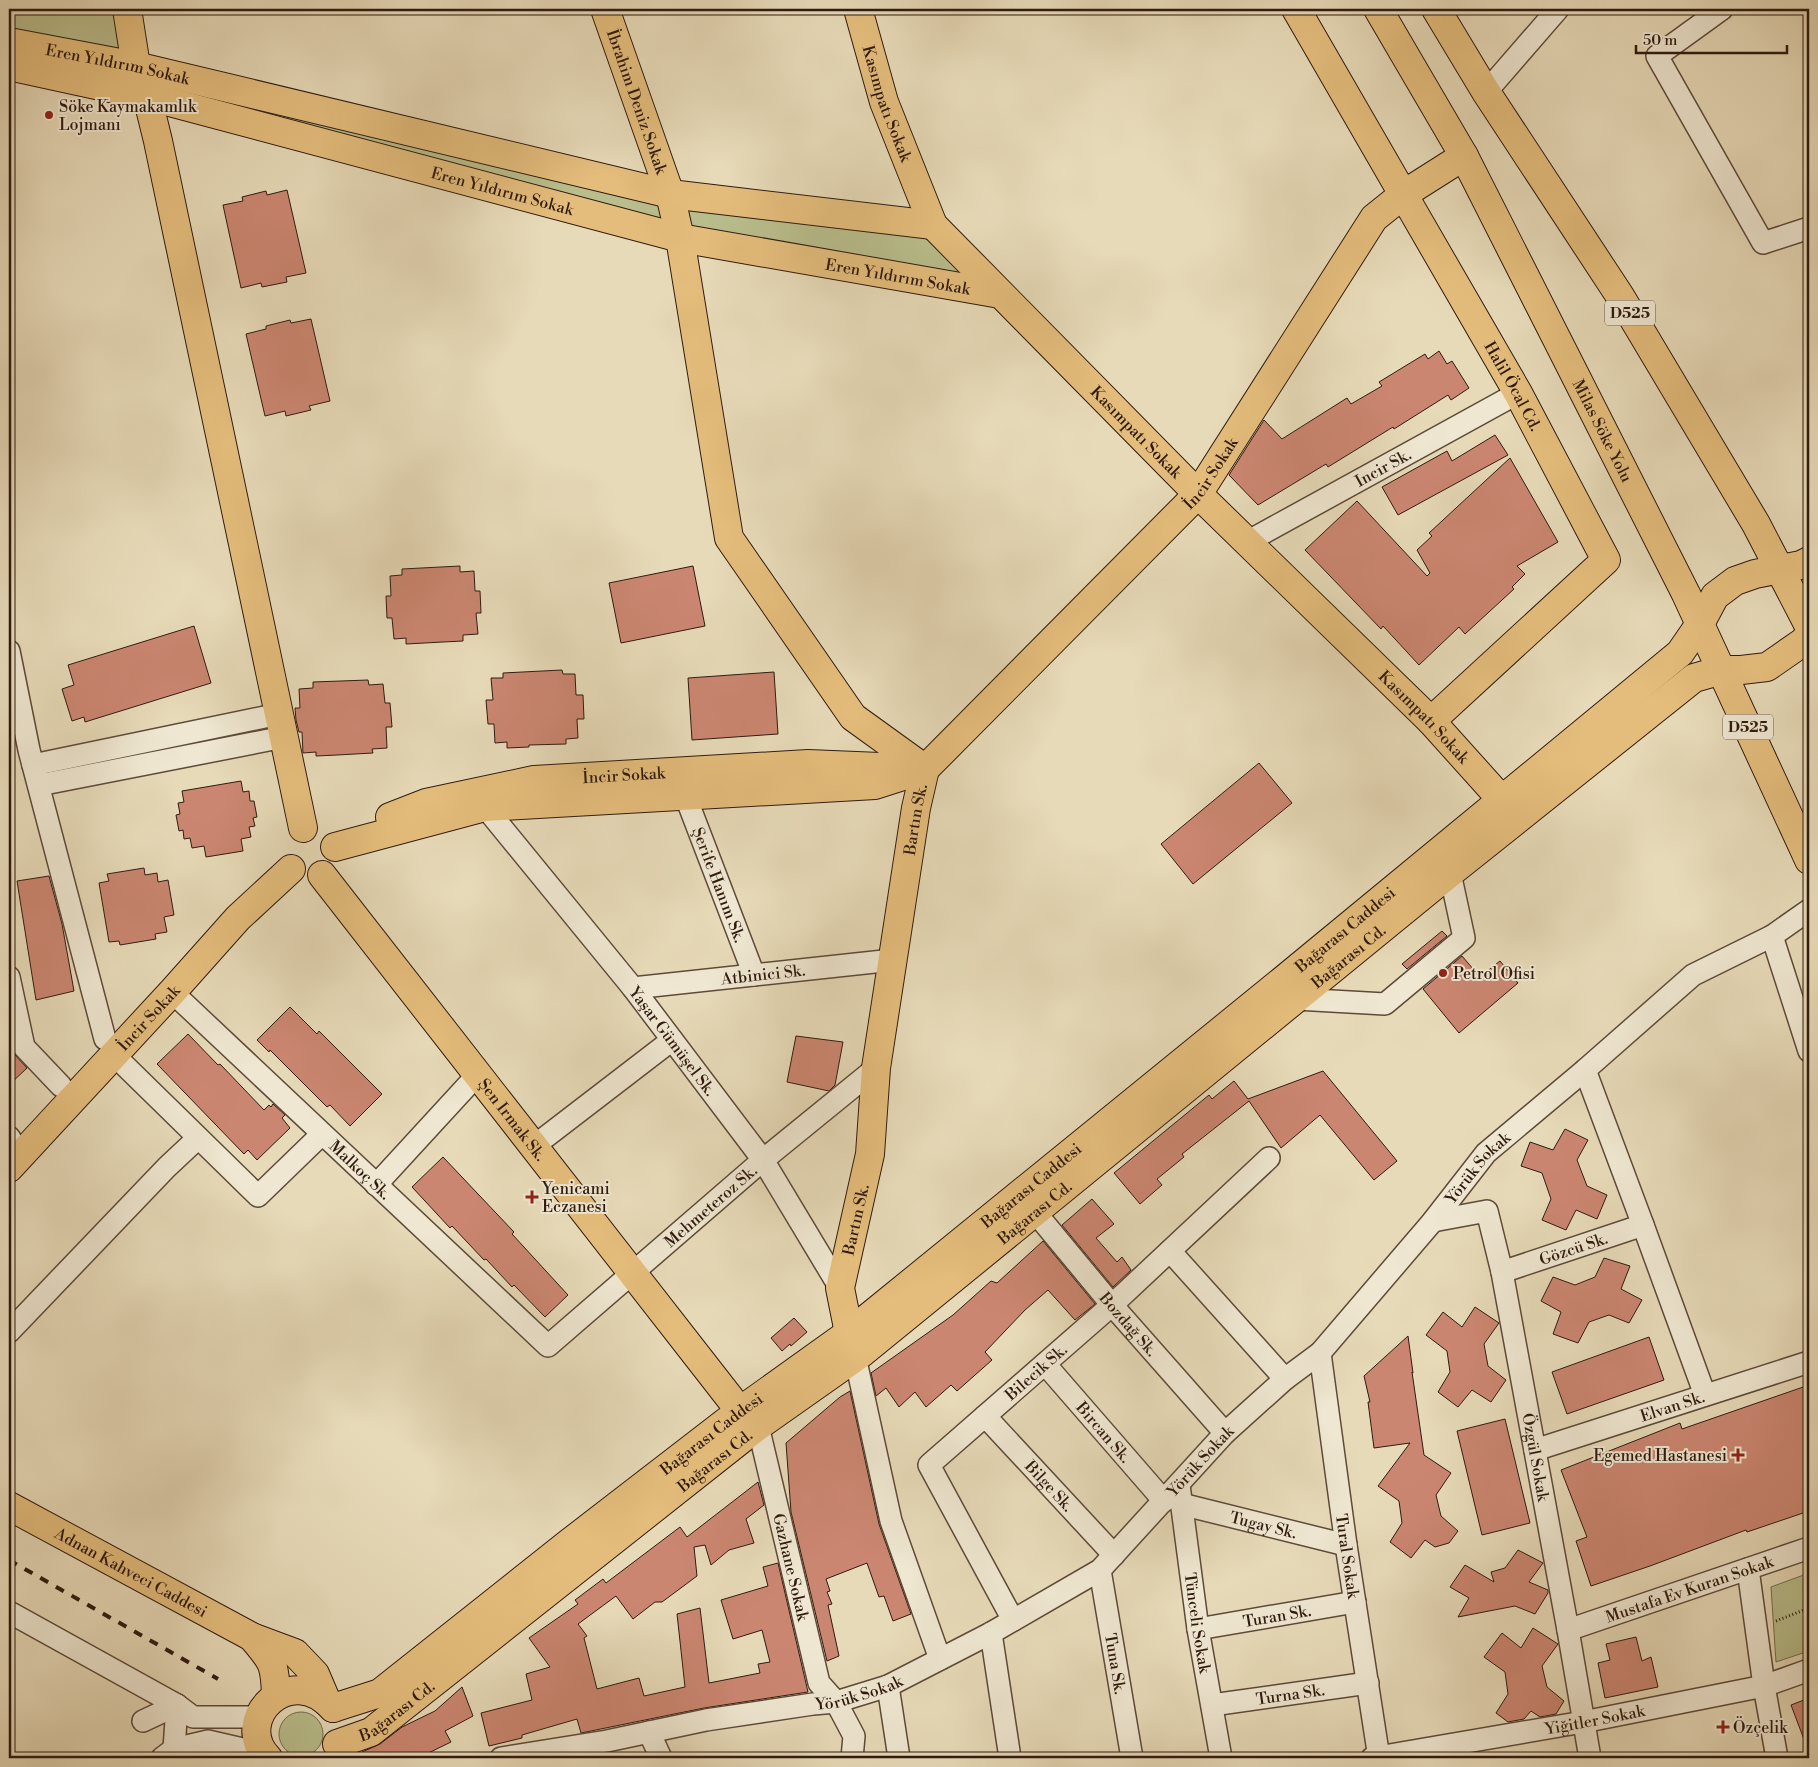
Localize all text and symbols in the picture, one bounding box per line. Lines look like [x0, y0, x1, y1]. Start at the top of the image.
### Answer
scale bar [1636, 22, 1787, 54]
street label: İbrahim Deniz Sokak [602, 26, 672, 178]
text: 50 m [1643, 31, 1677, 50]
street label: Eren Yıldırım Sokak [44, 40, 193, 90]
street label: Kasımpatı Sokak [858, 43, 916, 166]
place label: Söke Kaymakamlık Lojmanı [59, 97, 198, 135]
marker: Söke Kaymakamlık Lojmanı [43, 109, 55, 121]
street label: Eren Yıldırım Sokak [429, 163, 577, 221]
street label: Eren Yıldırım Sokak [824, 255, 973, 300]
road number: D525 [1605, 300, 1655, 326]
street label: Halil Öcal Cd. [1479, 338, 1545, 435]
street label: Milas Söke Yolu [1568, 376, 1637, 486]
street label: Kasımpatı Sokak [1086, 382, 1187, 484]
street label: İncir Sokak [1178, 433, 1243, 514]
street label: Incir Sk. [1352, 445, 1415, 492]
street label: Kasımpatı Sokak [1374, 667, 1474, 769]
road number: D525 [1723, 714, 1773, 740]
street label: İncir Sokak [582, 763, 667, 788]
street label: Bartın Sk. [900, 782, 932, 858]
street label: Şerife Hanım Sk. [687, 825, 750, 945]
street label: Bağarası Caddesi [1290, 883, 1400, 978]
street label: Bağarası Cd. [1307, 921, 1390, 994]
street label: Atbinici Sk. [719, 960, 806, 990]
place label: Petrol Ofisi [1453, 964, 1535, 984]
marker: Petrol Ofisi [1437, 967, 1449, 979]
street label: İncir Sokak [112, 980, 186, 1055]
street label: Yaşar Gümüşel Sk. [624, 982, 720, 1100]
street label: Şen Irmak Sk. [473, 1075, 550, 1165]
street label: Yörük Sokak [1440, 1127, 1516, 1209]
street label: Malkoç Sk. [325, 1136, 395, 1204]
street label: Bağarası Caddesi [976, 1139, 1086, 1233]
street label: Mehmeteroz Sk. [660, 1161, 761, 1252]
street label: Bağarası Cd. [993, 1177, 1076, 1250]
place label: Yenicami Eczanesi [541, 1179, 610, 1217]
street label: Bartın Sk. [838, 1182, 874, 1258]
marker: Yenicami Eczanesi [526, 1191, 538, 1203]
street label: Gözcü Sk. [1537, 1229, 1610, 1270]
street label: Bozdağ Sk. [1094, 1288, 1161, 1361]
street label: Bilecik Sk. [1000, 1340, 1072, 1406]
street label: Elvan Sk. [1638, 1387, 1707, 1427]
street label: Bağarası Caddesi [656, 1389, 767, 1481]
street label: Bircan Sk. [1071, 1397, 1135, 1467]
street label: Özgül Sokak [1517, 1411, 1553, 1505]
street label: Yörük Sokak [1162, 1420, 1239, 1502]
street label: Bağarası Cd. [673, 1425, 757, 1498]
place label: Egemed Hastanesi [1593, 1446, 1727, 1466]
marker: Egemed Hastanesi [1731, 1448, 1745, 1462]
street label: Bilge Sk. [1020, 1456, 1078, 1516]
street label: Tugay Sk. [1228, 1508, 1299, 1543]
street label: Gazhane Sokak [768, 1511, 813, 1624]
street label: Tural Sokak [1331, 1513, 1363, 1602]
street label: Adnan Kahveci Caddesi [50, 1523, 211, 1622]
street label: Mustafa Ev Kuran Sokak [1603, 1551, 1778, 1628]
street label: Tünceli Sokak [1180, 1571, 1215, 1676]
street label: Turan Sk. [1241, 1601, 1313, 1632]
street label: Tuna Sk. [1100, 1632, 1130, 1696]
street label: Yörük Sokak [813, 1670, 908, 1715]
street label: Bağarası Cd. [356, 1677, 439, 1747]
street label: Turna Sk. [1255, 1680, 1326, 1710]
street label: Yiğitler Sokak [1543, 1701, 1648, 1739]
place label: Özçelik [1733, 1716, 1789, 1738]
marker: Özçelik [1717, 1721, 1729, 1733]

